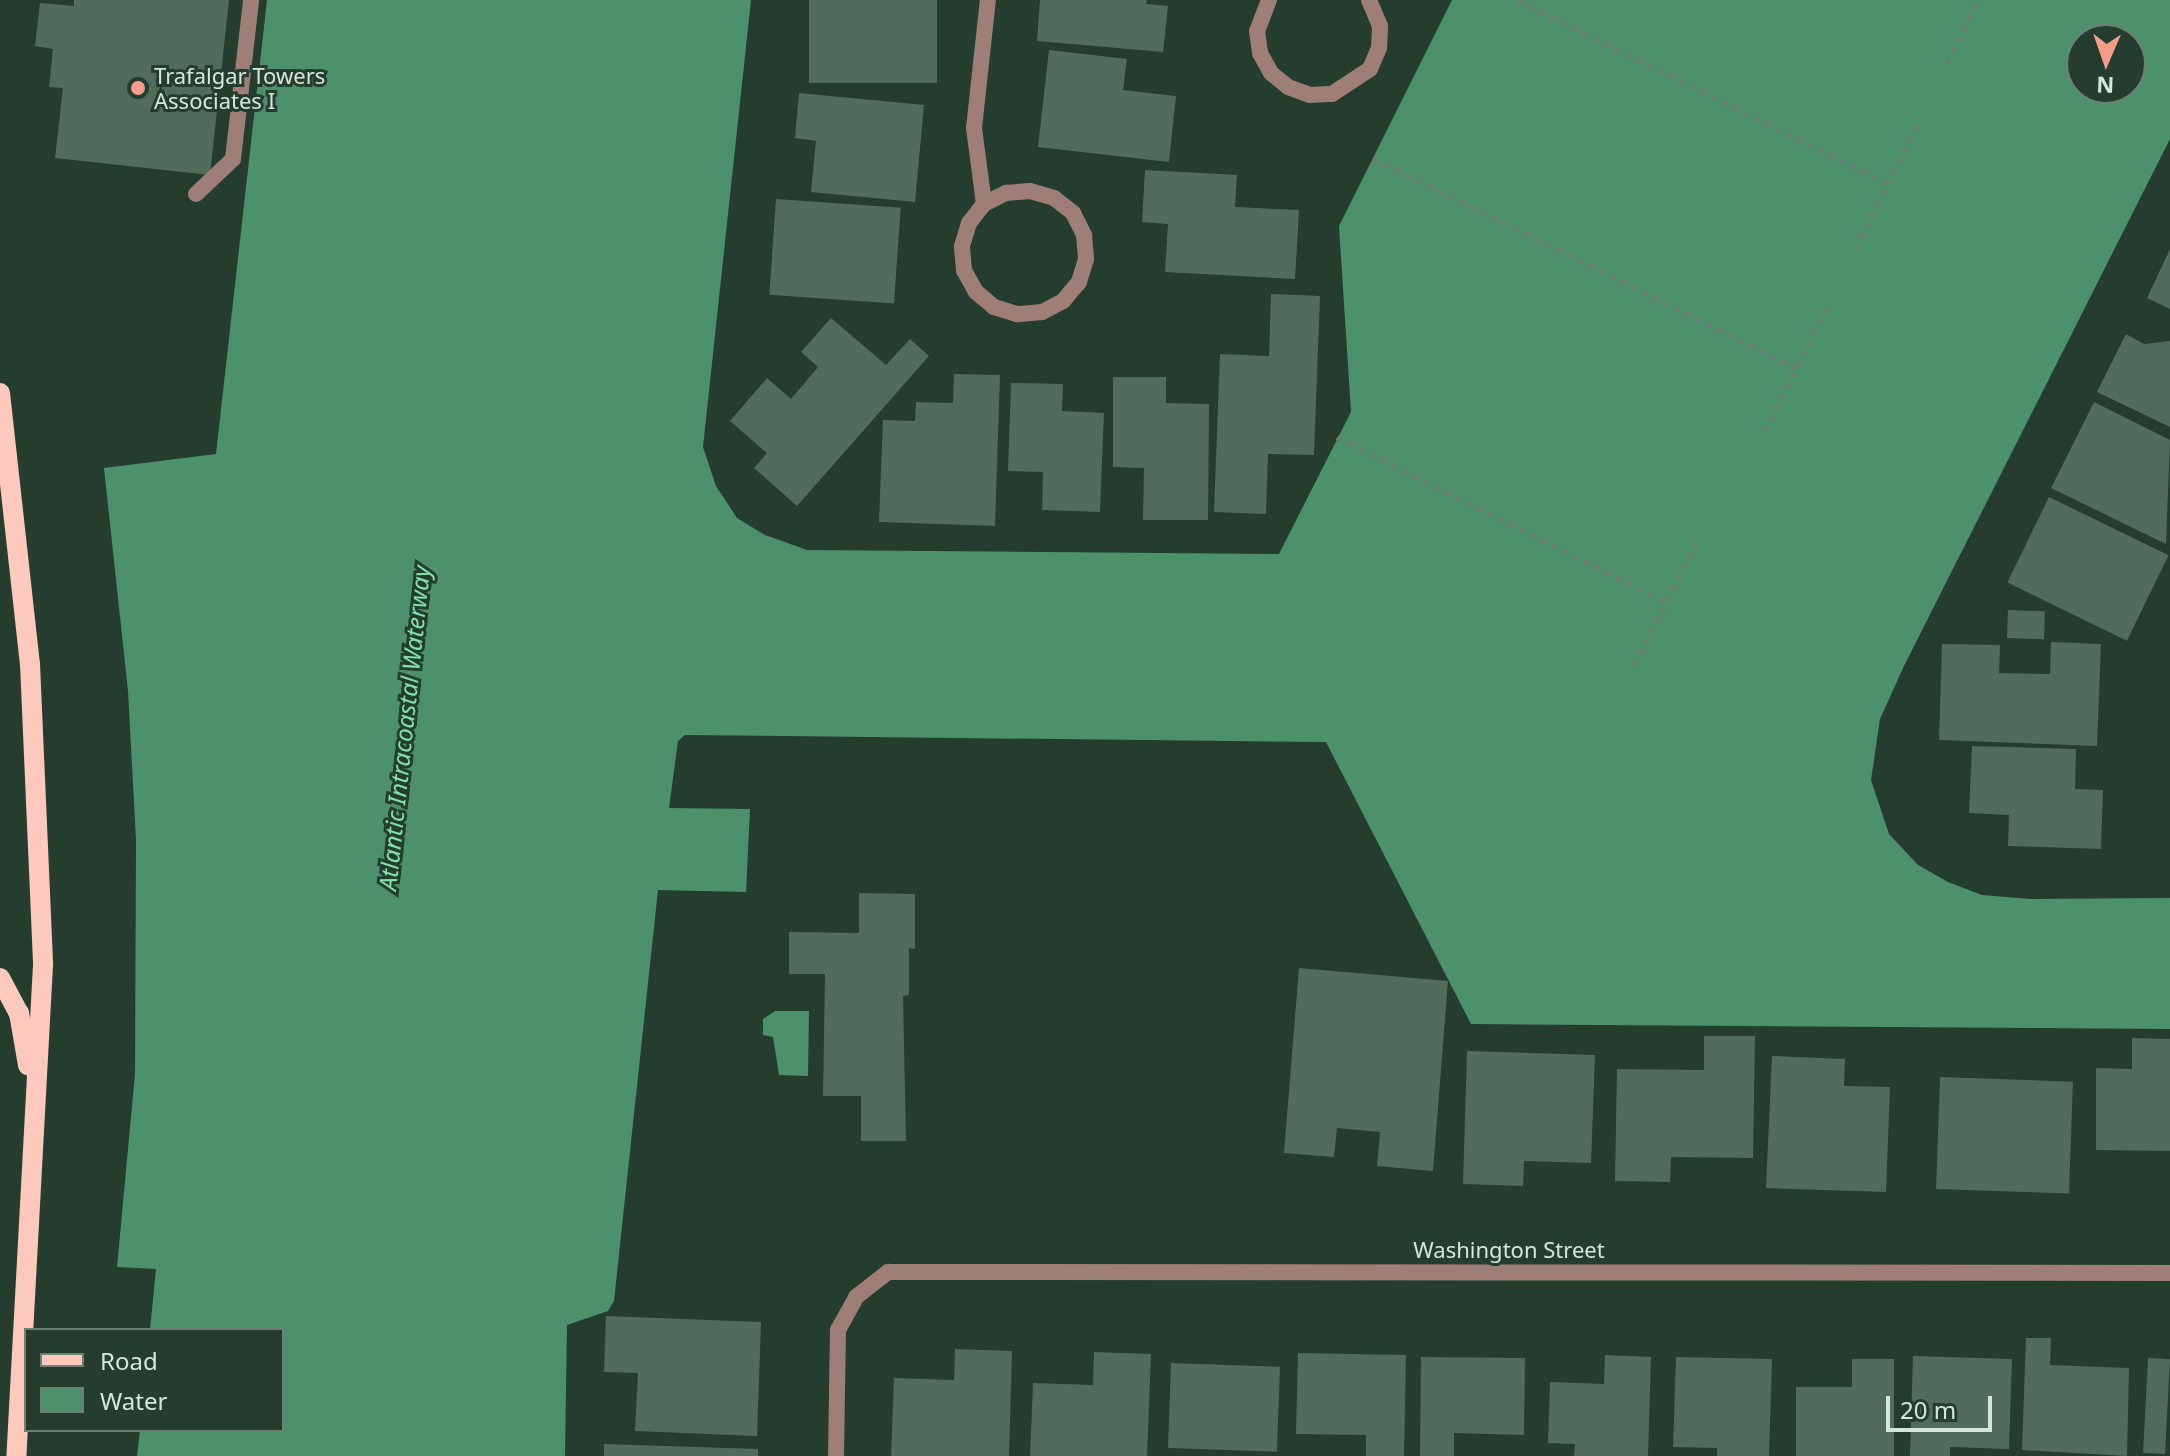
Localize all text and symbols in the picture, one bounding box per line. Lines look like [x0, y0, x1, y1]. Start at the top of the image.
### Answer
north arrow [2066, 24, 2146, 104]
place label: Trafalgar Towers Associates I [154, 62, 325, 114]
text: N [2096, 71, 2115, 101]
marker: Trafalgar Towers Associates I [129, 79, 147, 97]
water label: Atlantic Intracoastal Waterway [373, 564, 435, 892]
street label: Washington Street [1413, 1237, 1605, 1263]
legend [24, 1328, 284, 1432]
text: Road [100, 1344, 158, 1377]
scale bar [1890, 1380, 1996, 1430]
text: Water [100, 1384, 167, 1417]
text: 20 m [1900, 1393, 1956, 1426]

